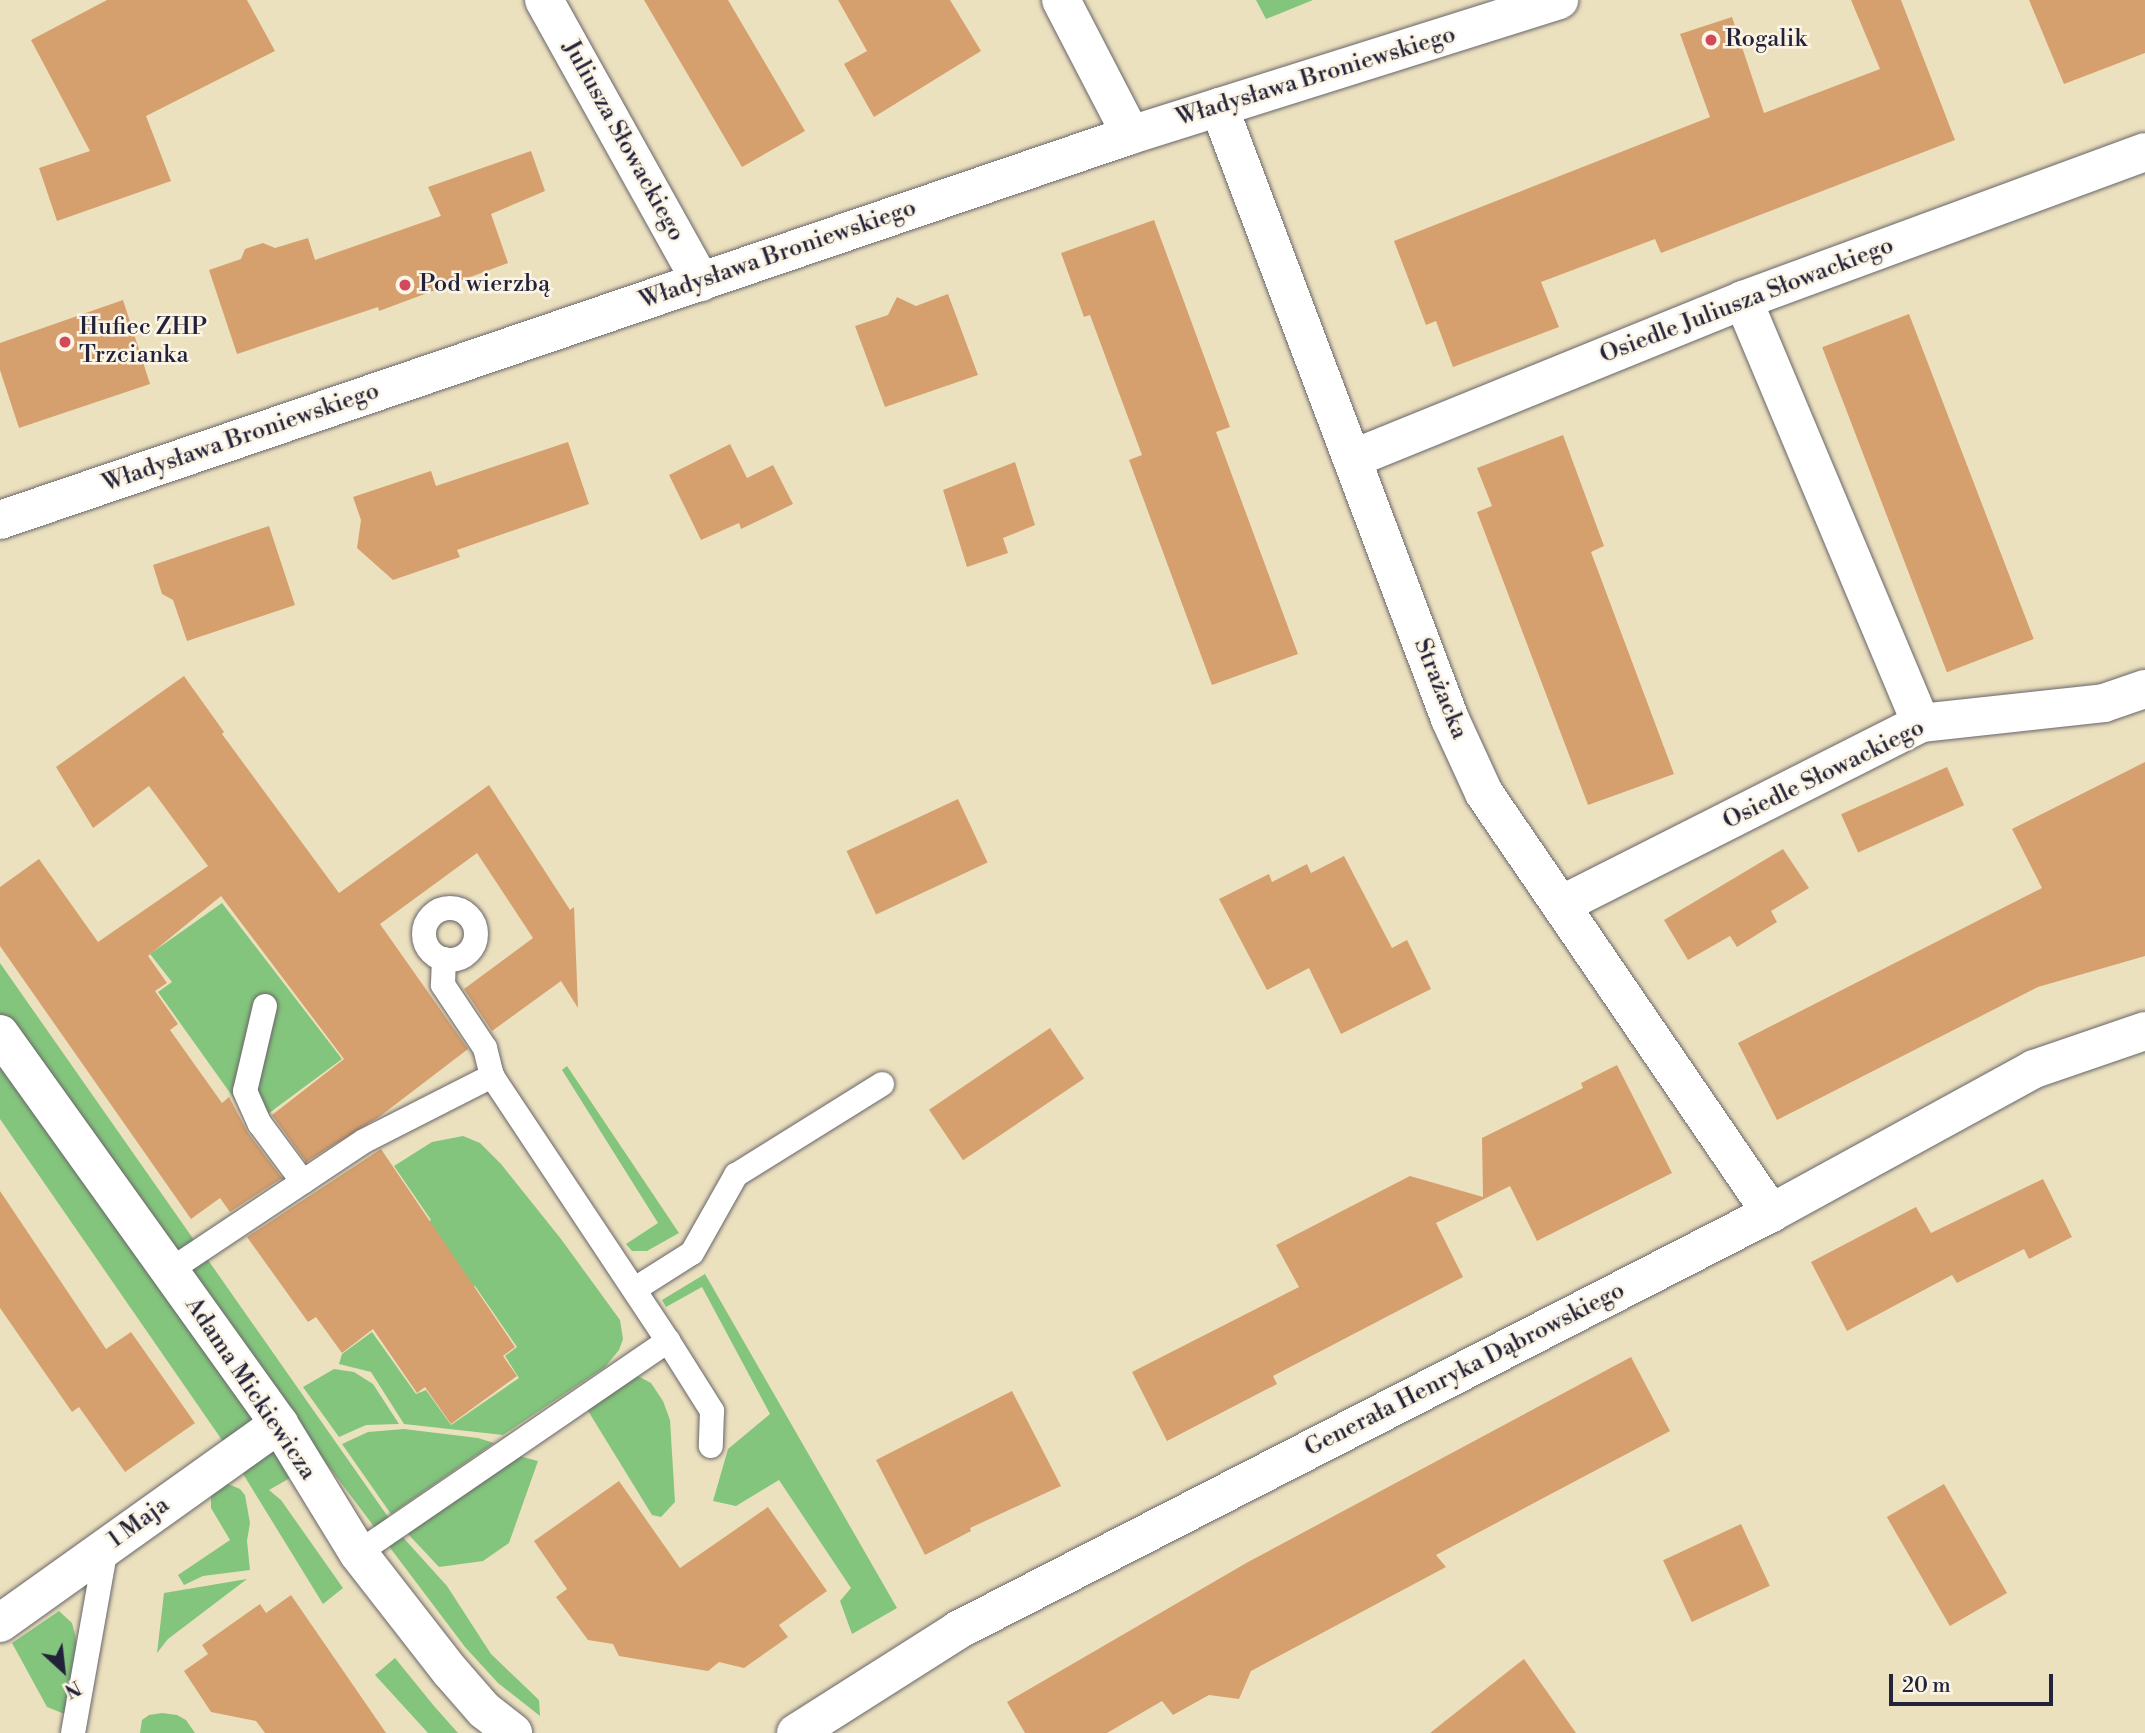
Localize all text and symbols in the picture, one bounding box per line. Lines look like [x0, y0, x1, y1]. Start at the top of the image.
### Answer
street label: Władysława Broniewskiego [1173, 21, 1459, 133]
place label: Rogalik [1725, 26, 1807, 54]
marker: Rogalik [1703, 32, 1719, 48]
street label: Juliusza Słowackiego [556, 36, 690, 246]
street label: Władysława Broniewskiego [636, 194, 920, 316]
street label: Osiedle Juliusza Słowackiego [1596, 232, 1898, 370]
place label: Pod wierzbą [419, 271, 550, 299]
marker: Pod wierzbą [397, 277, 413, 293]
place label: Hufiec ZHP Trzcianka [79, 314, 207, 370]
marker: Hufiec ZHP Trzcianka [57, 334, 73, 350]
street label: Władysława Broniewskiego [99, 377, 383, 499]
street label: Strażacka [1407, 635, 1473, 743]
street label: Osiedle Słowackiego [1719, 714, 1929, 836]
street label: Generała Henryka Dąbrowskiego [1300, 1277, 1630, 1463]
street label: Adama Mickiewicza [178, 1292, 322, 1486]
street label: 1 Maja [103, 1491, 175, 1555]
north arrow [28, 1635, 98, 1705]
scale bar [1893, 1660, 2058, 1704]
text: 20 m [1902, 1673, 1951, 1699]
text: N [60, 1675, 85, 1703]

